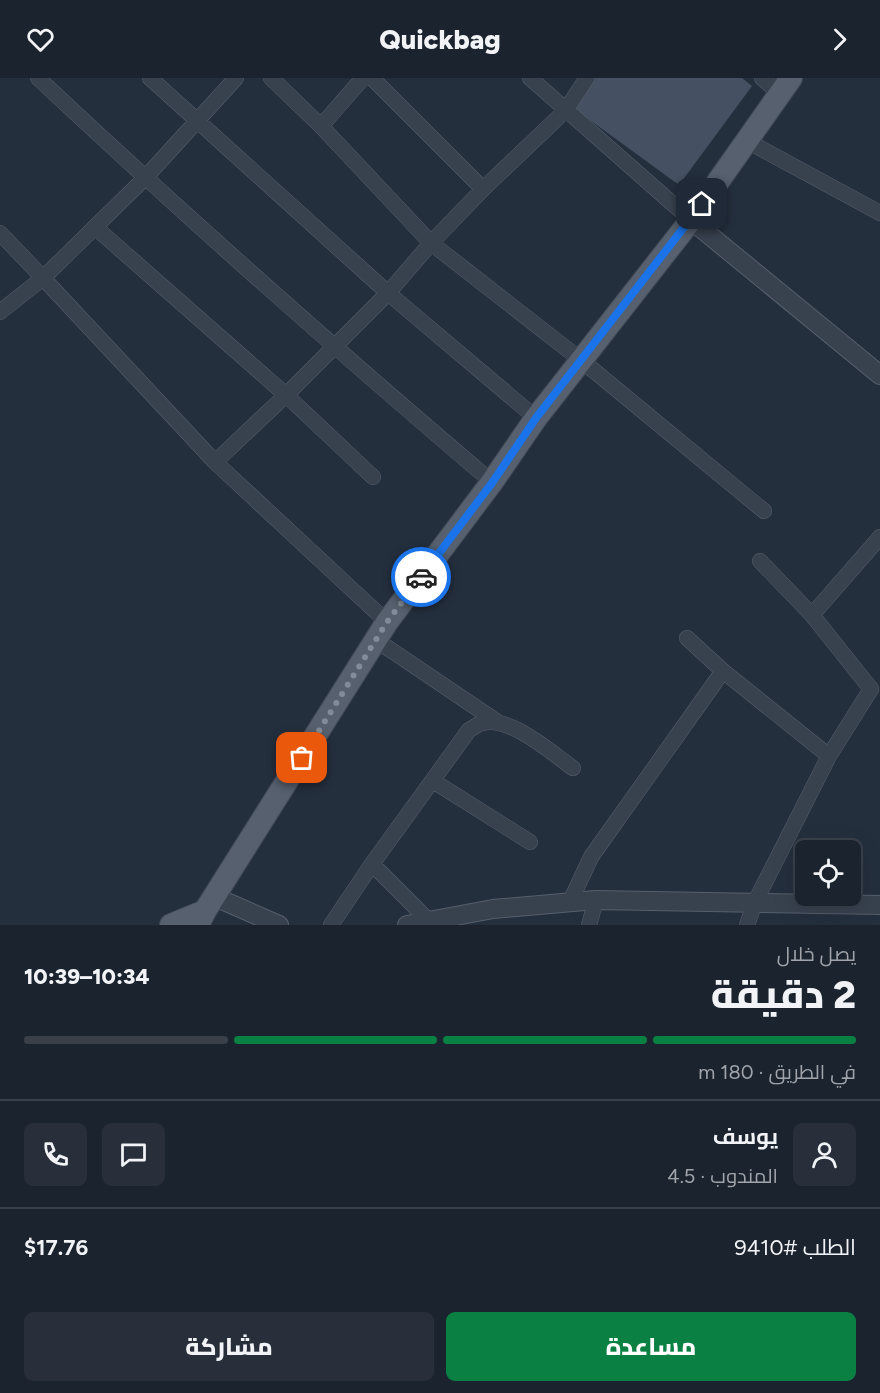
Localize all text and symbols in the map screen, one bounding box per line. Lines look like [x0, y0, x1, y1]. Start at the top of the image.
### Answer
icon: heart [24, 23, 57, 56]
text: Quickbag [379, 23, 501, 56]
icon: forward [823, 23, 856, 56]
pin [676, 178, 727, 229]
icon: home [685, 187, 718, 220]
courier [391, 547, 451, 607]
icon: car [405, 561, 438, 594]
pin [276, 732, 327, 783]
icon: bag [285, 741, 318, 774]
map controls [795, 840, 861, 906]
button: locate [795, 840, 861, 906]
text: يصل خلال [777, 942, 856, 966]
text: 10:34–10:39 [24, 963, 149, 990]
text: 2 دقيقة [711, 971, 856, 1018]
text: في الطريق · 180 m [698, 1060, 856, 1084]
button: phone [24, 1123, 87, 1186]
button: chat [102, 1123, 165, 1186]
text: يوسف [713, 1123, 778, 1150]
button: person [793, 1123, 856, 1186]
text: المندوب · 4.5 [667, 1164, 778, 1188]
text: $17.76 [24, 1234, 88, 1261]
text: الطلب #9410 [734, 1234, 856, 1261]
button: مشاركة [24, 1312, 434, 1381]
button: مساعدة [446, 1312, 856, 1381]

